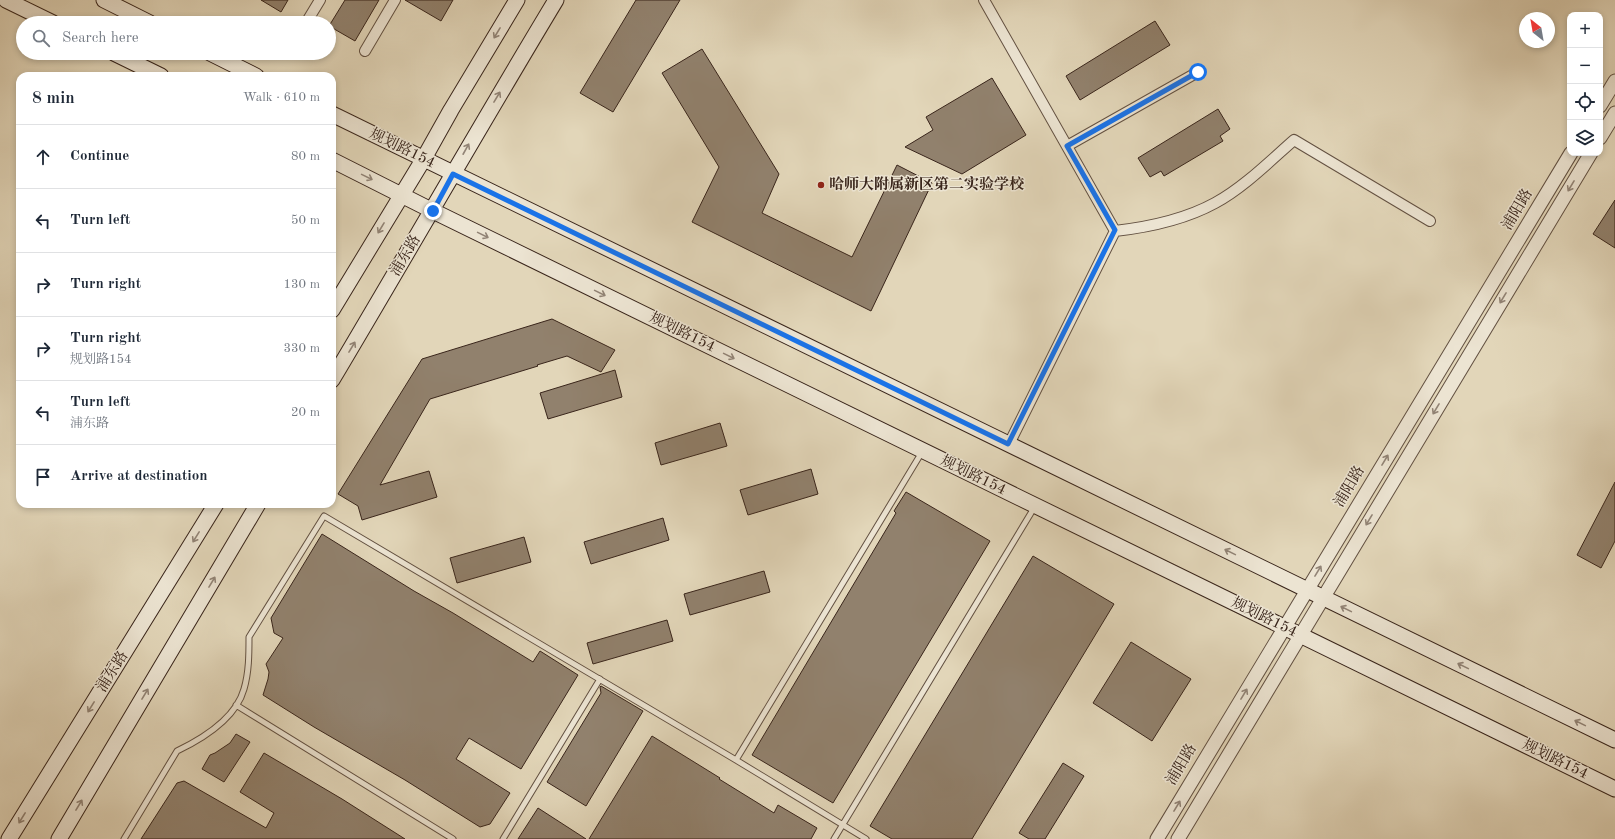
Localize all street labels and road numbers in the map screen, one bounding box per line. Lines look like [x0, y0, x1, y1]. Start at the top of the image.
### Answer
street label: 规划路154 [367, 125, 438, 171]
street label: 浦阳路 [1498, 186, 1536, 233]
street label: 浦东路 [386, 232, 424, 279]
street label: 规划路154 [647, 309, 718, 355]
street label: 规划路154 [938, 452, 1009, 498]
street label: 浦阳路 [1330, 463, 1368, 510]
street label: 规划路154 [1229, 594, 1300, 640]
street label: 浦东路 [93, 648, 131, 695]
street label: 规划路154 [1520, 736, 1591, 782]
street label: 浦阳路 [1162, 741, 1200, 788]

